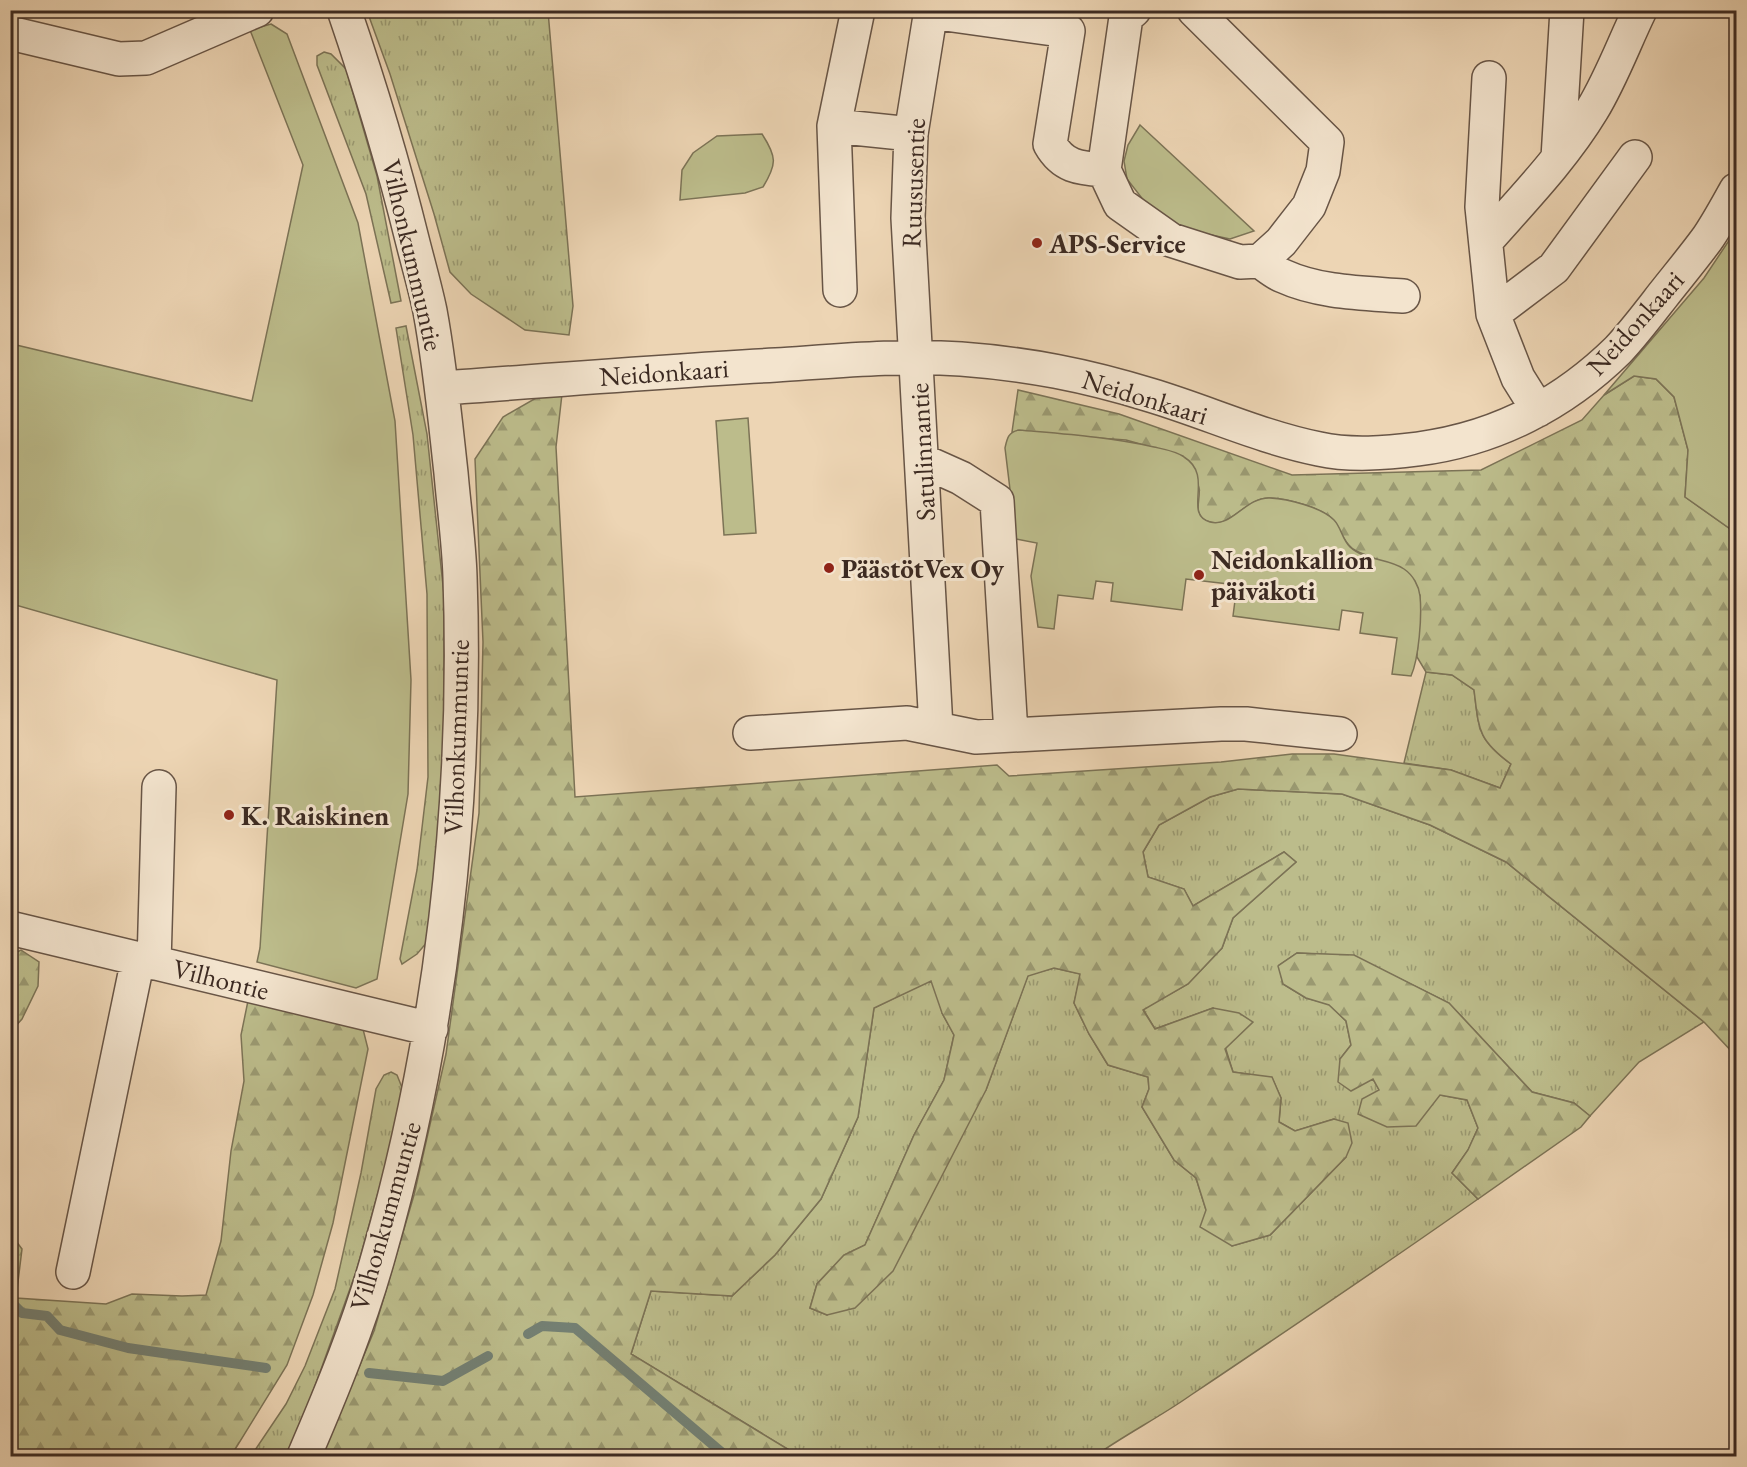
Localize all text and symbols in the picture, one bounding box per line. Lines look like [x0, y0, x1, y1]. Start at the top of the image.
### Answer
street label: Ruususentie [893, 118, 933, 248]
street label: Vilhonkummuntie [374, 156, 452, 354]
place label: APS-Service [1048, 226, 1186, 261]
marker: APS-Service [1030, 236, 1044, 250]
street label: Neidonkaari [1579, 263, 1692, 383]
street label: Neidonkaari [598, 350, 730, 394]
street label: Neidonkaari [1078, 361, 1212, 433]
street label: Satulinnantie [901, 382, 943, 522]
place label: Neidonkallion päiväkoti [1211, 542, 1374, 608]
place label: PäästötVex Oy [841, 551, 1005, 586]
marker: PäästötVex Oy [822, 561, 836, 575]
marker: Neidonkallion päiväkoti [1192, 568, 1206, 582]
street label: Vilhonkummuntie [435, 639, 477, 835]
place label: K. Raiskinen [241, 798, 389, 833]
marker: K. Raiskinen [222, 808, 236, 822]
street label: Vilhontie [169, 950, 273, 1008]
street label: Vilhonkummuntie [341, 1117, 429, 1315]

